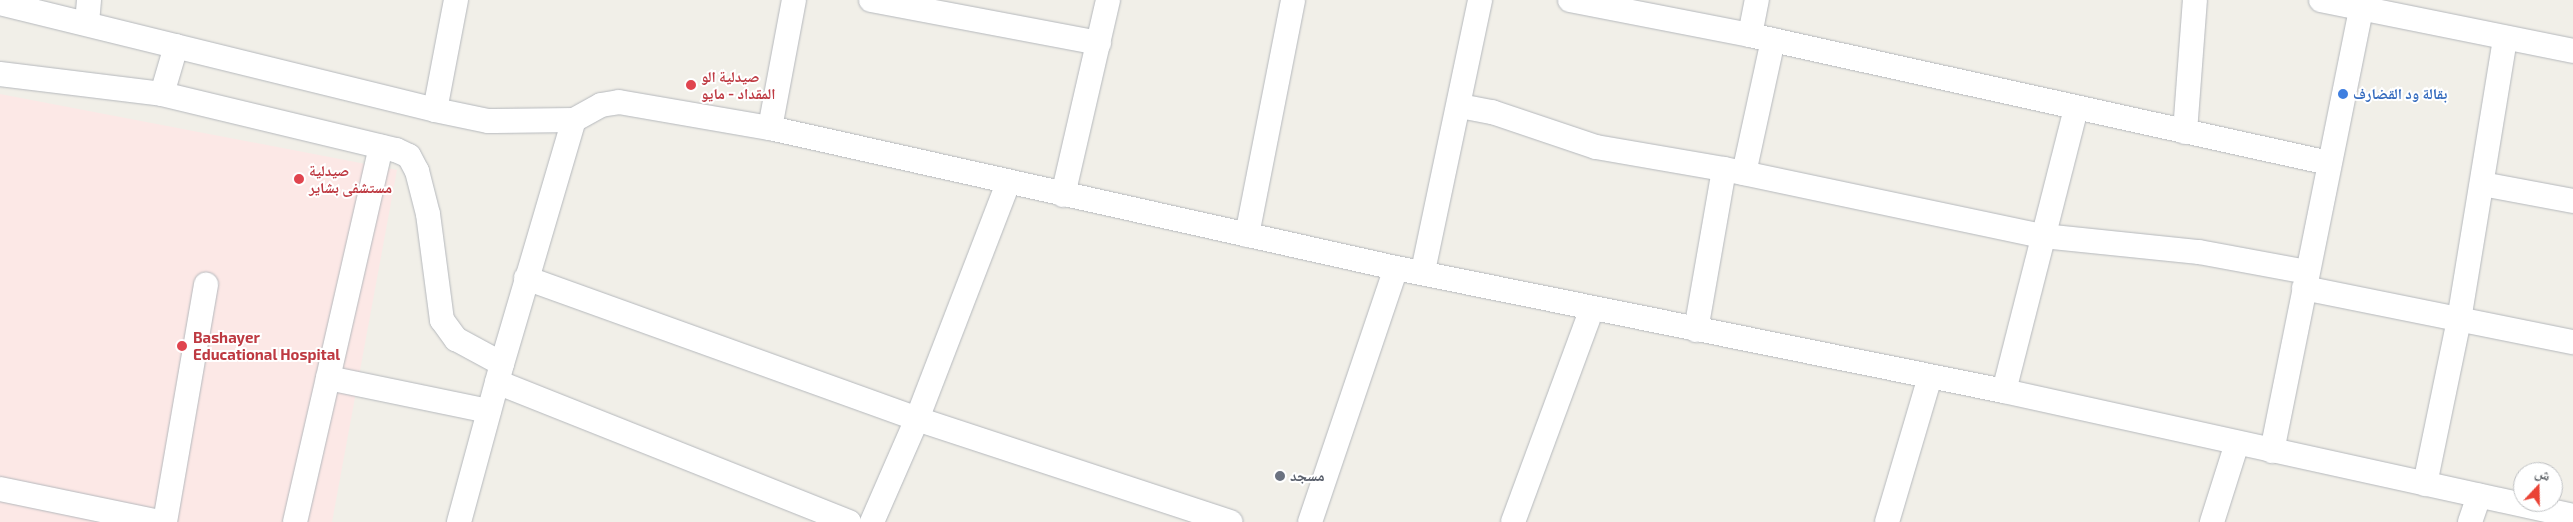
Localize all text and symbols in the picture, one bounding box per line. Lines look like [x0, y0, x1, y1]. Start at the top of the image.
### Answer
place label: صيدلية الو المقداد - مايو [701, 67, 776, 102]
marker: صيدلية الو المقداد - مايو [685, 79, 697, 91]
place label: بقالة ود القضارف [2353, 85, 2447, 103]
marker: بقالة ود القضارف [2337, 88, 2349, 100]
place label: صيدلية مستشفى بشاير [309, 161, 392, 196]
marker: صيدلية مستشفى بشاير [293, 173, 305, 185]
place label: Bashayer Educational Hospital [193, 328, 341, 363]
marker: Bashayer Educational Hospital [175, 339, 189, 353]
north arrow [2513, 462, 2563, 512]
text: ش [2533, 463, 2553, 484]
place label: مسجد [1290, 467, 1325, 485]
marker: مسجد [1274, 470, 1286, 482]

